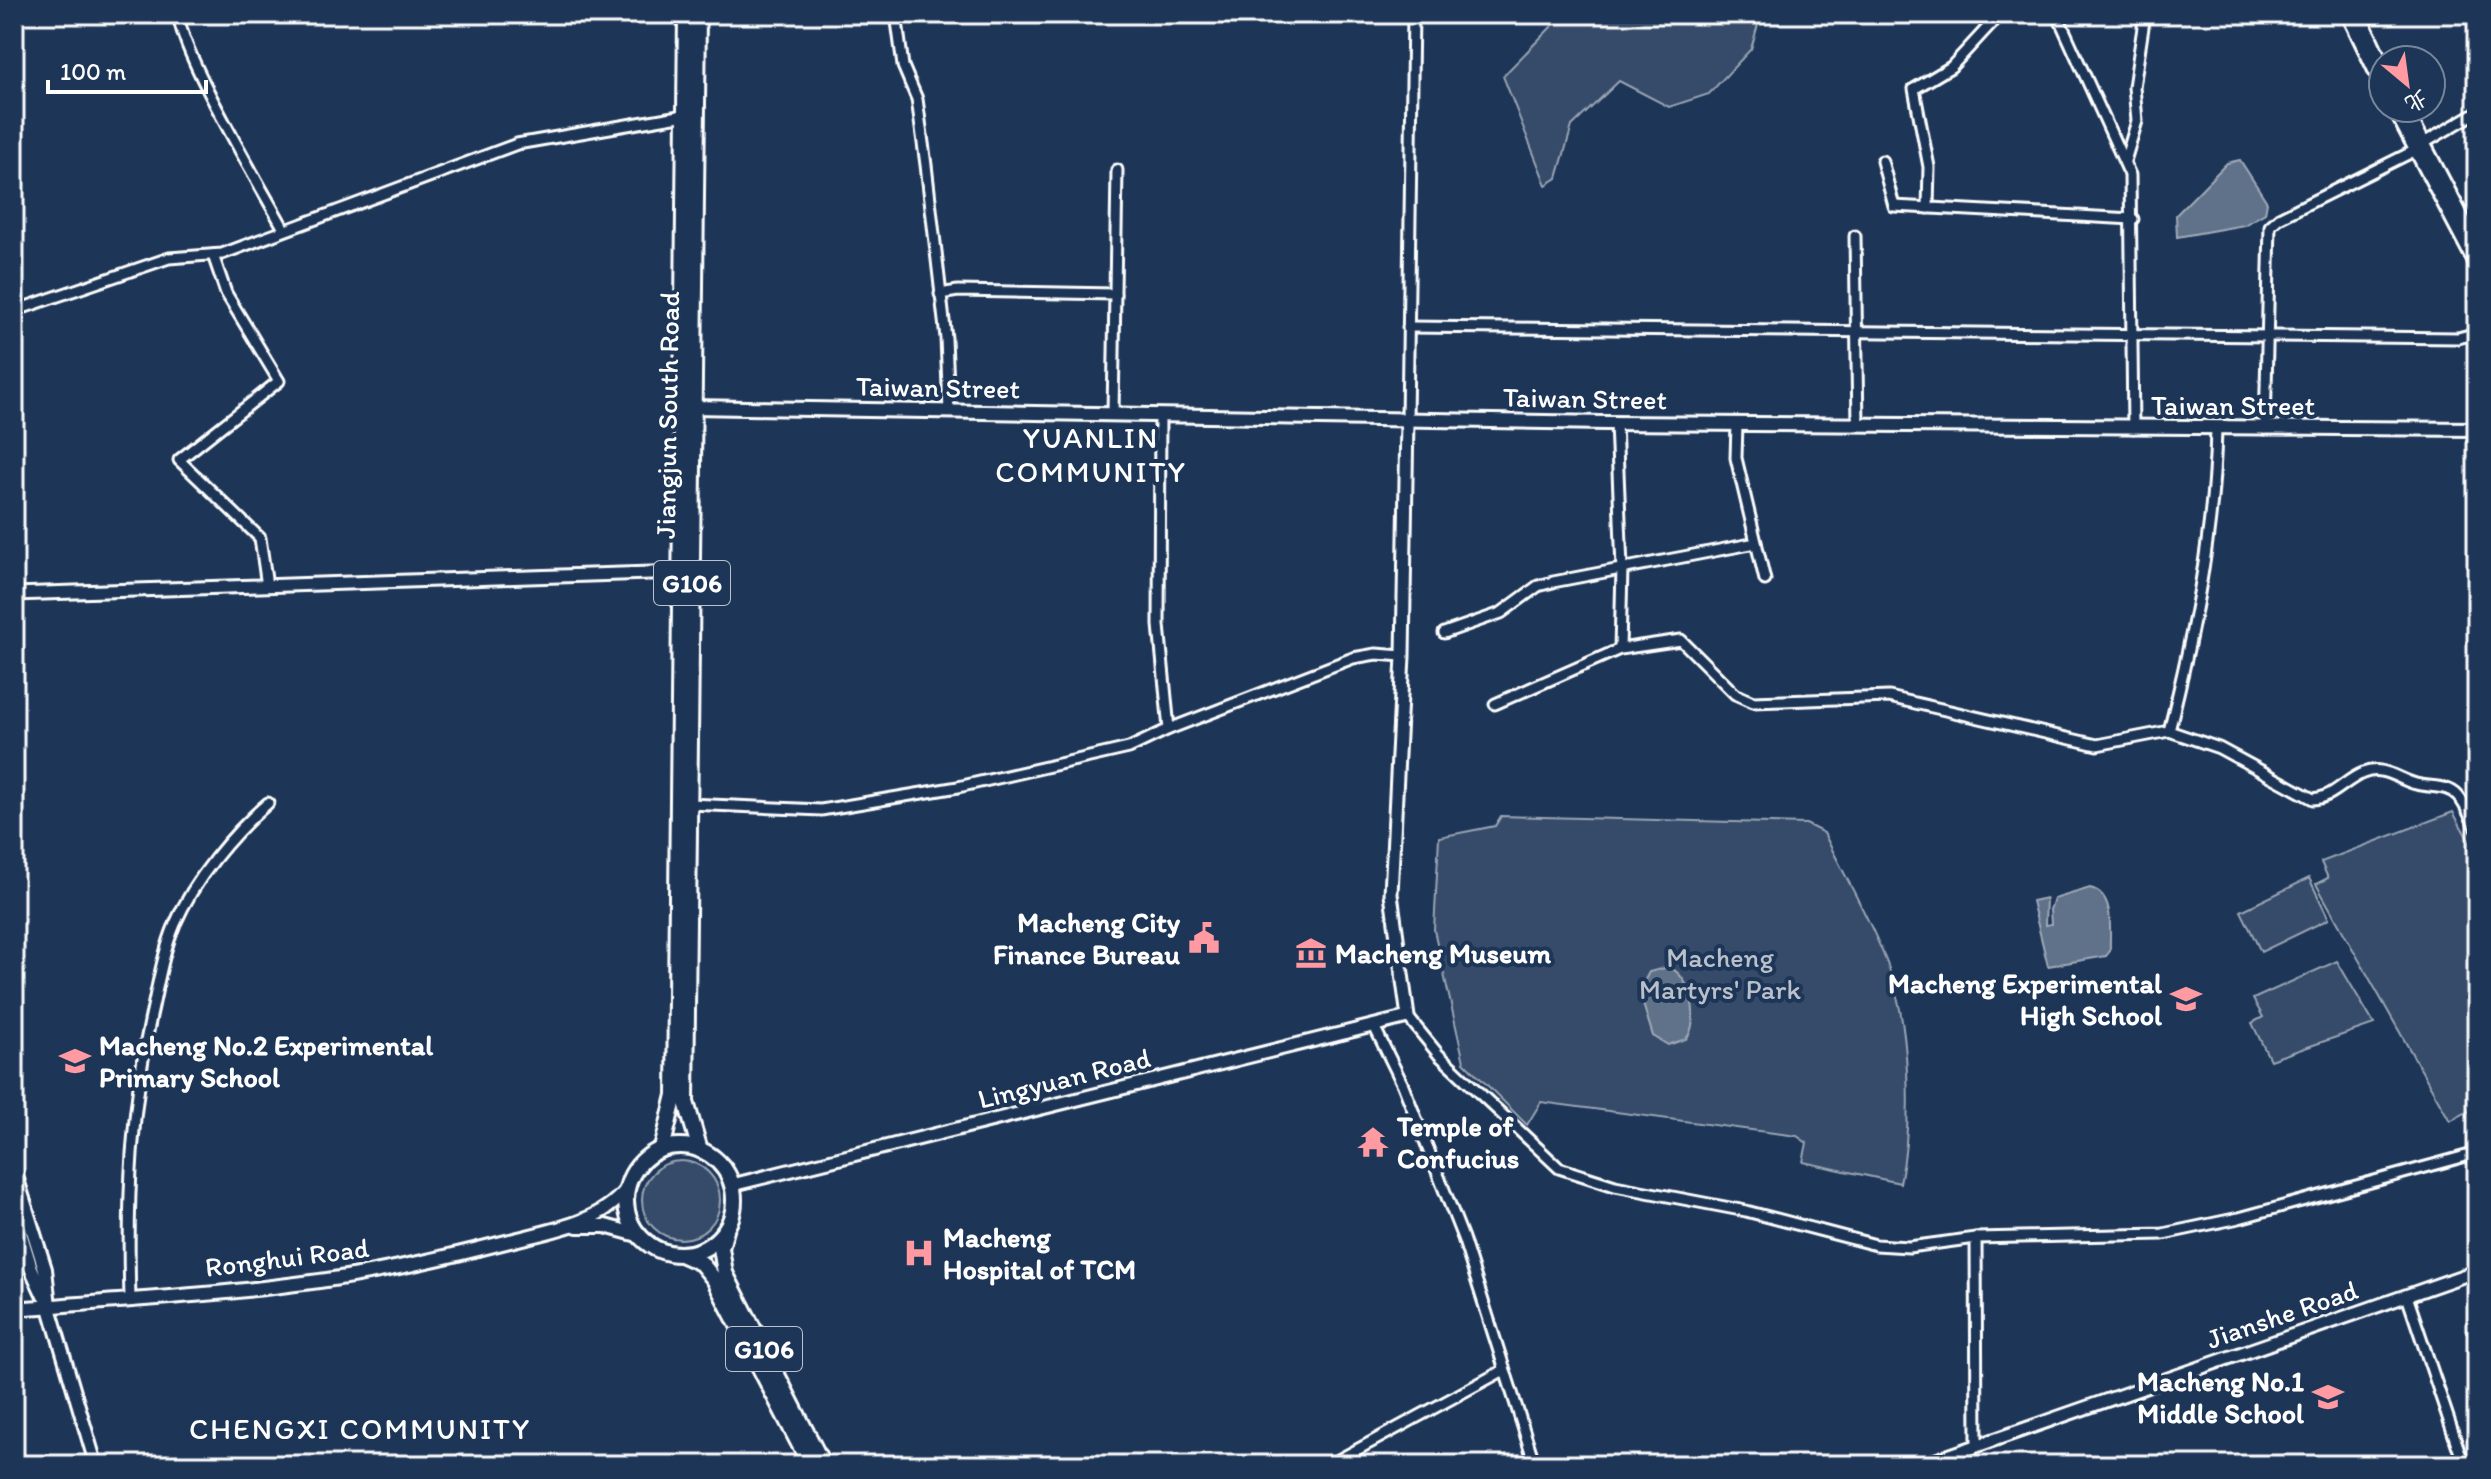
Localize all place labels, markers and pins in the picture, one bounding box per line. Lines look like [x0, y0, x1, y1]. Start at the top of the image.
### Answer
place label: Macheng City Finance Bureau [993, 905, 1181, 971]
public building icon: Macheng City Finance Bureau [1187, 921, 1221, 955]
museum icon: Macheng Museum [1294, 936, 1328, 970]
place label: Macheng Museum [1335, 936, 1552, 970]
place label: Macheng Experimental High School [1888, 966, 2162, 1032]
school or university icon: Macheng Experimental High School [2169, 982, 2203, 1016]
place label: Macheng No.2 Experimental Primary School [99, 1028, 433, 1094]
school or university icon: Macheng No.2 Experimental Primary School [58, 1044, 92, 1078]
place label: Temple of Confucius [1396, 1109, 1519, 1175]
temple icon: Temple of Confucius [1356, 1125, 1390, 1159]
place label: Macheng Hospital of TCM [943, 1220, 1136, 1286]
hospital icon: Macheng Hospital of TCM [902, 1236, 936, 1270]
place label: Macheng No.1 Middle School [2137, 1364, 2304, 1430]
school or university icon: Macheng No.1 Middle School [2311, 1380, 2345, 1414]

